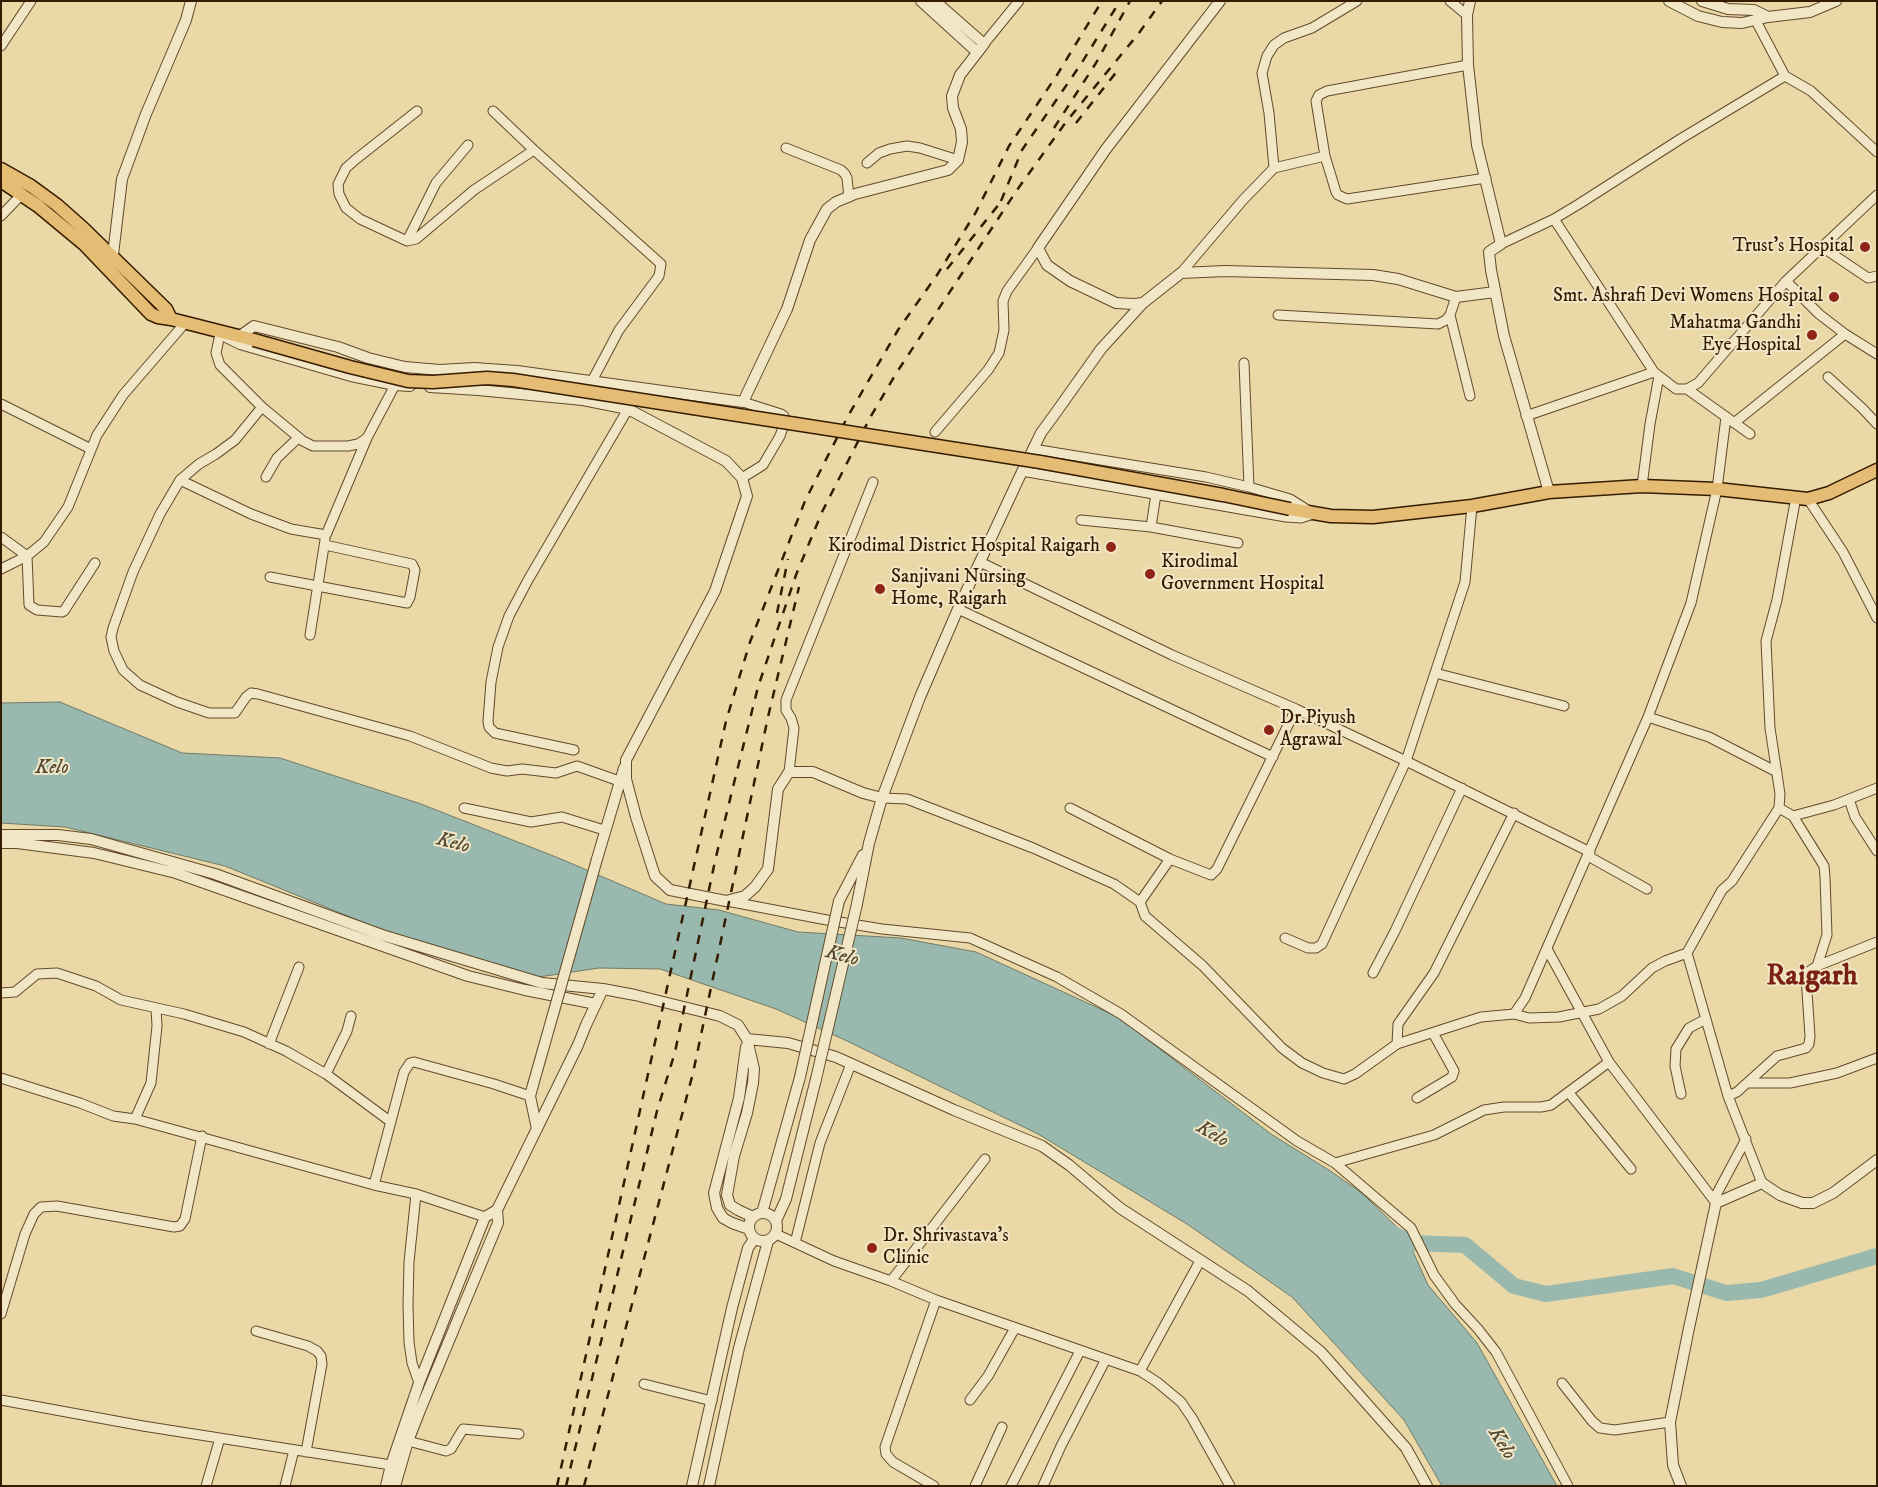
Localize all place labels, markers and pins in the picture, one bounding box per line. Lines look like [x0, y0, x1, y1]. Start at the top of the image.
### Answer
place label: Trust's Hospital [1732, 236, 1854, 258]
marker: Trust's Hospital [1858, 240, 1872, 254]
place label: Smt. Ashrafi Devi Womens Hospital [1553, 286, 1823, 308]
marker: Smt. Ashrafi Devi Womens Hospital [1827, 290, 1841, 304]
place label: Mahatma Gandhi Eye Hospital [1669, 313, 1801, 357]
marker: Mahatma Gandhi Eye Hospital [1805, 328, 1819, 342]
place label: Kirodimal District Hospital Raigarh [828, 536, 1100, 558]
marker: Kirodimal District Hospital Raigarh [1104, 540, 1118, 554]
place label: Kirodimal Government Hospital [1161, 552, 1324, 596]
place label: Sanjivani Nursing Home, Raigarh [891, 567, 1026, 611]
marker: Kirodimal Government Hospital [1143, 567, 1157, 581]
marker: Sanjivani Nursing Home, Raigarh [873, 582, 887, 596]
place label: Dr.Piyush Agrawal [1280, 708, 1356, 752]
marker: Dr.Piyush Agrawal [1262, 723, 1276, 737]
place label: Dr. Shrivastava's Clinic [883, 1226, 1009, 1270]
marker: Dr. Shrivastava's Clinic [865, 1241, 879, 1255]

